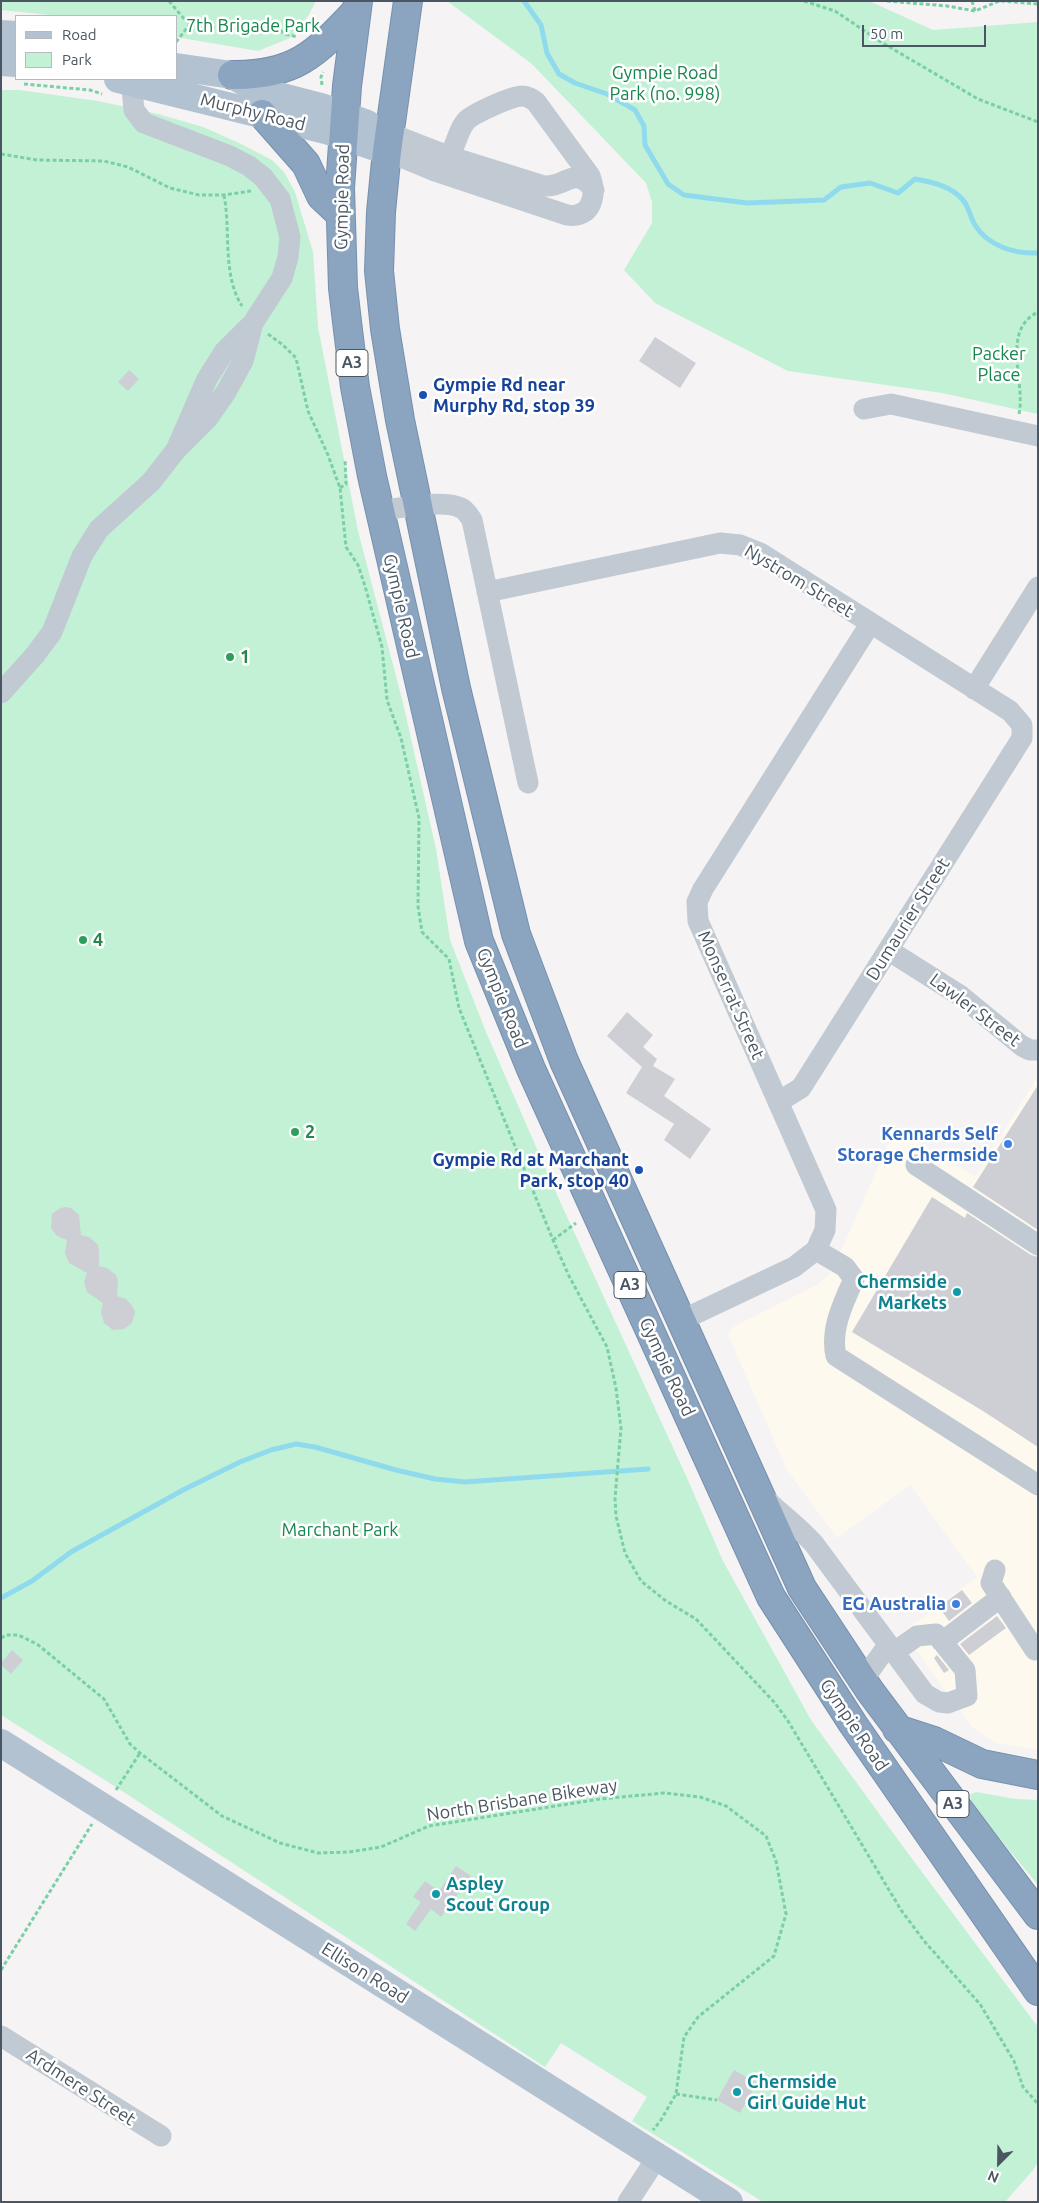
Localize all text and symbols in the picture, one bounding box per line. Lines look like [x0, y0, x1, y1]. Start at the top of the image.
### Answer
legend [15, 15, 178, 80]
park label: 7th Brigade Park [186, 15, 320, 37]
scale bar [864, 15, 988, 47]
text: 50 m [870, 25, 903, 42]
text: Road [62, 26, 97, 43]
text: Park [62, 51, 92, 68]
park label: Gympie Road Park (no. 998) [610, 62, 720, 104]
street label: Murphy Road [198, 88, 308, 136]
street label: Gympie Road [330, 144, 354, 250]
park label: Packer Place [972, 343, 1026, 386]
road number: A3 [336, 349, 368, 376]
place label: Gympie Rd near Murphy Rd, stop 39 [433, 374, 595, 416]
marker: Gympie Rd near Murphy Rd, stop 39 [417, 389, 429, 401]
street label: Nystrom Street [740, 540, 858, 622]
street label: Gympie Road [379, 552, 423, 660]
place label: 1 [240, 646, 250, 668]
marker: 1 [224, 651, 236, 663]
street label: Dumaurier Street [862, 854, 954, 984]
street label: Monserrat Street [693, 927, 769, 1063]
place label: 4 [93, 929, 103, 951]
marker: 4 [77, 934, 89, 946]
street label: Gympie Road [472, 945, 532, 1051]
street label: Lawler Street [925, 969, 1025, 1051]
place label: 2 [305, 1121, 315, 1143]
place label: Kennards Self Storage Chermside [837, 1123, 998, 1166]
marker: 2 [289, 1126, 301, 1138]
marker: Kennards Self Storage Chermside [1002, 1138, 1014, 1150]
place label: Gympie Rd at Marchant Park, stop 40 [432, 1149, 629, 1192]
marker: Gympie Rd at Marchant Park, stop 40 [633, 1164, 645, 1176]
place label: Chermside Markets [857, 1271, 947, 1314]
road number: A3 [614, 1272, 646, 1298]
marker: Chermside Markets [951, 1286, 963, 1298]
street label: Gympie Road [635, 1314, 699, 1420]
park label: Marchant Park [282, 1519, 398, 1541]
place label: EG Australia [842, 1593, 946, 1615]
marker: EG Australia [950, 1598, 962, 1610]
street label: Gympie Road [815, 1675, 893, 1775]
street label: North Brisbane Bikeway [425, 1774, 619, 1826]
road number: A3 [937, 1790, 969, 1818]
place label: Aspley Scout Group [446, 1873, 550, 1916]
marker: Aspley Scout Group [430, 1888, 442, 1900]
street label: Ellison Road [318, 1938, 412, 2008]
street label: Ardmere Street [22, 2044, 140, 2130]
place label: Chermside Girl Guide Hut [747, 2071, 866, 2114]
marker: Chermside Girl Guide Hut [731, 2086, 743, 2098]
north arrow [974, 2138, 1024, 2188]
text: N [985, 2167, 1001, 2186]

